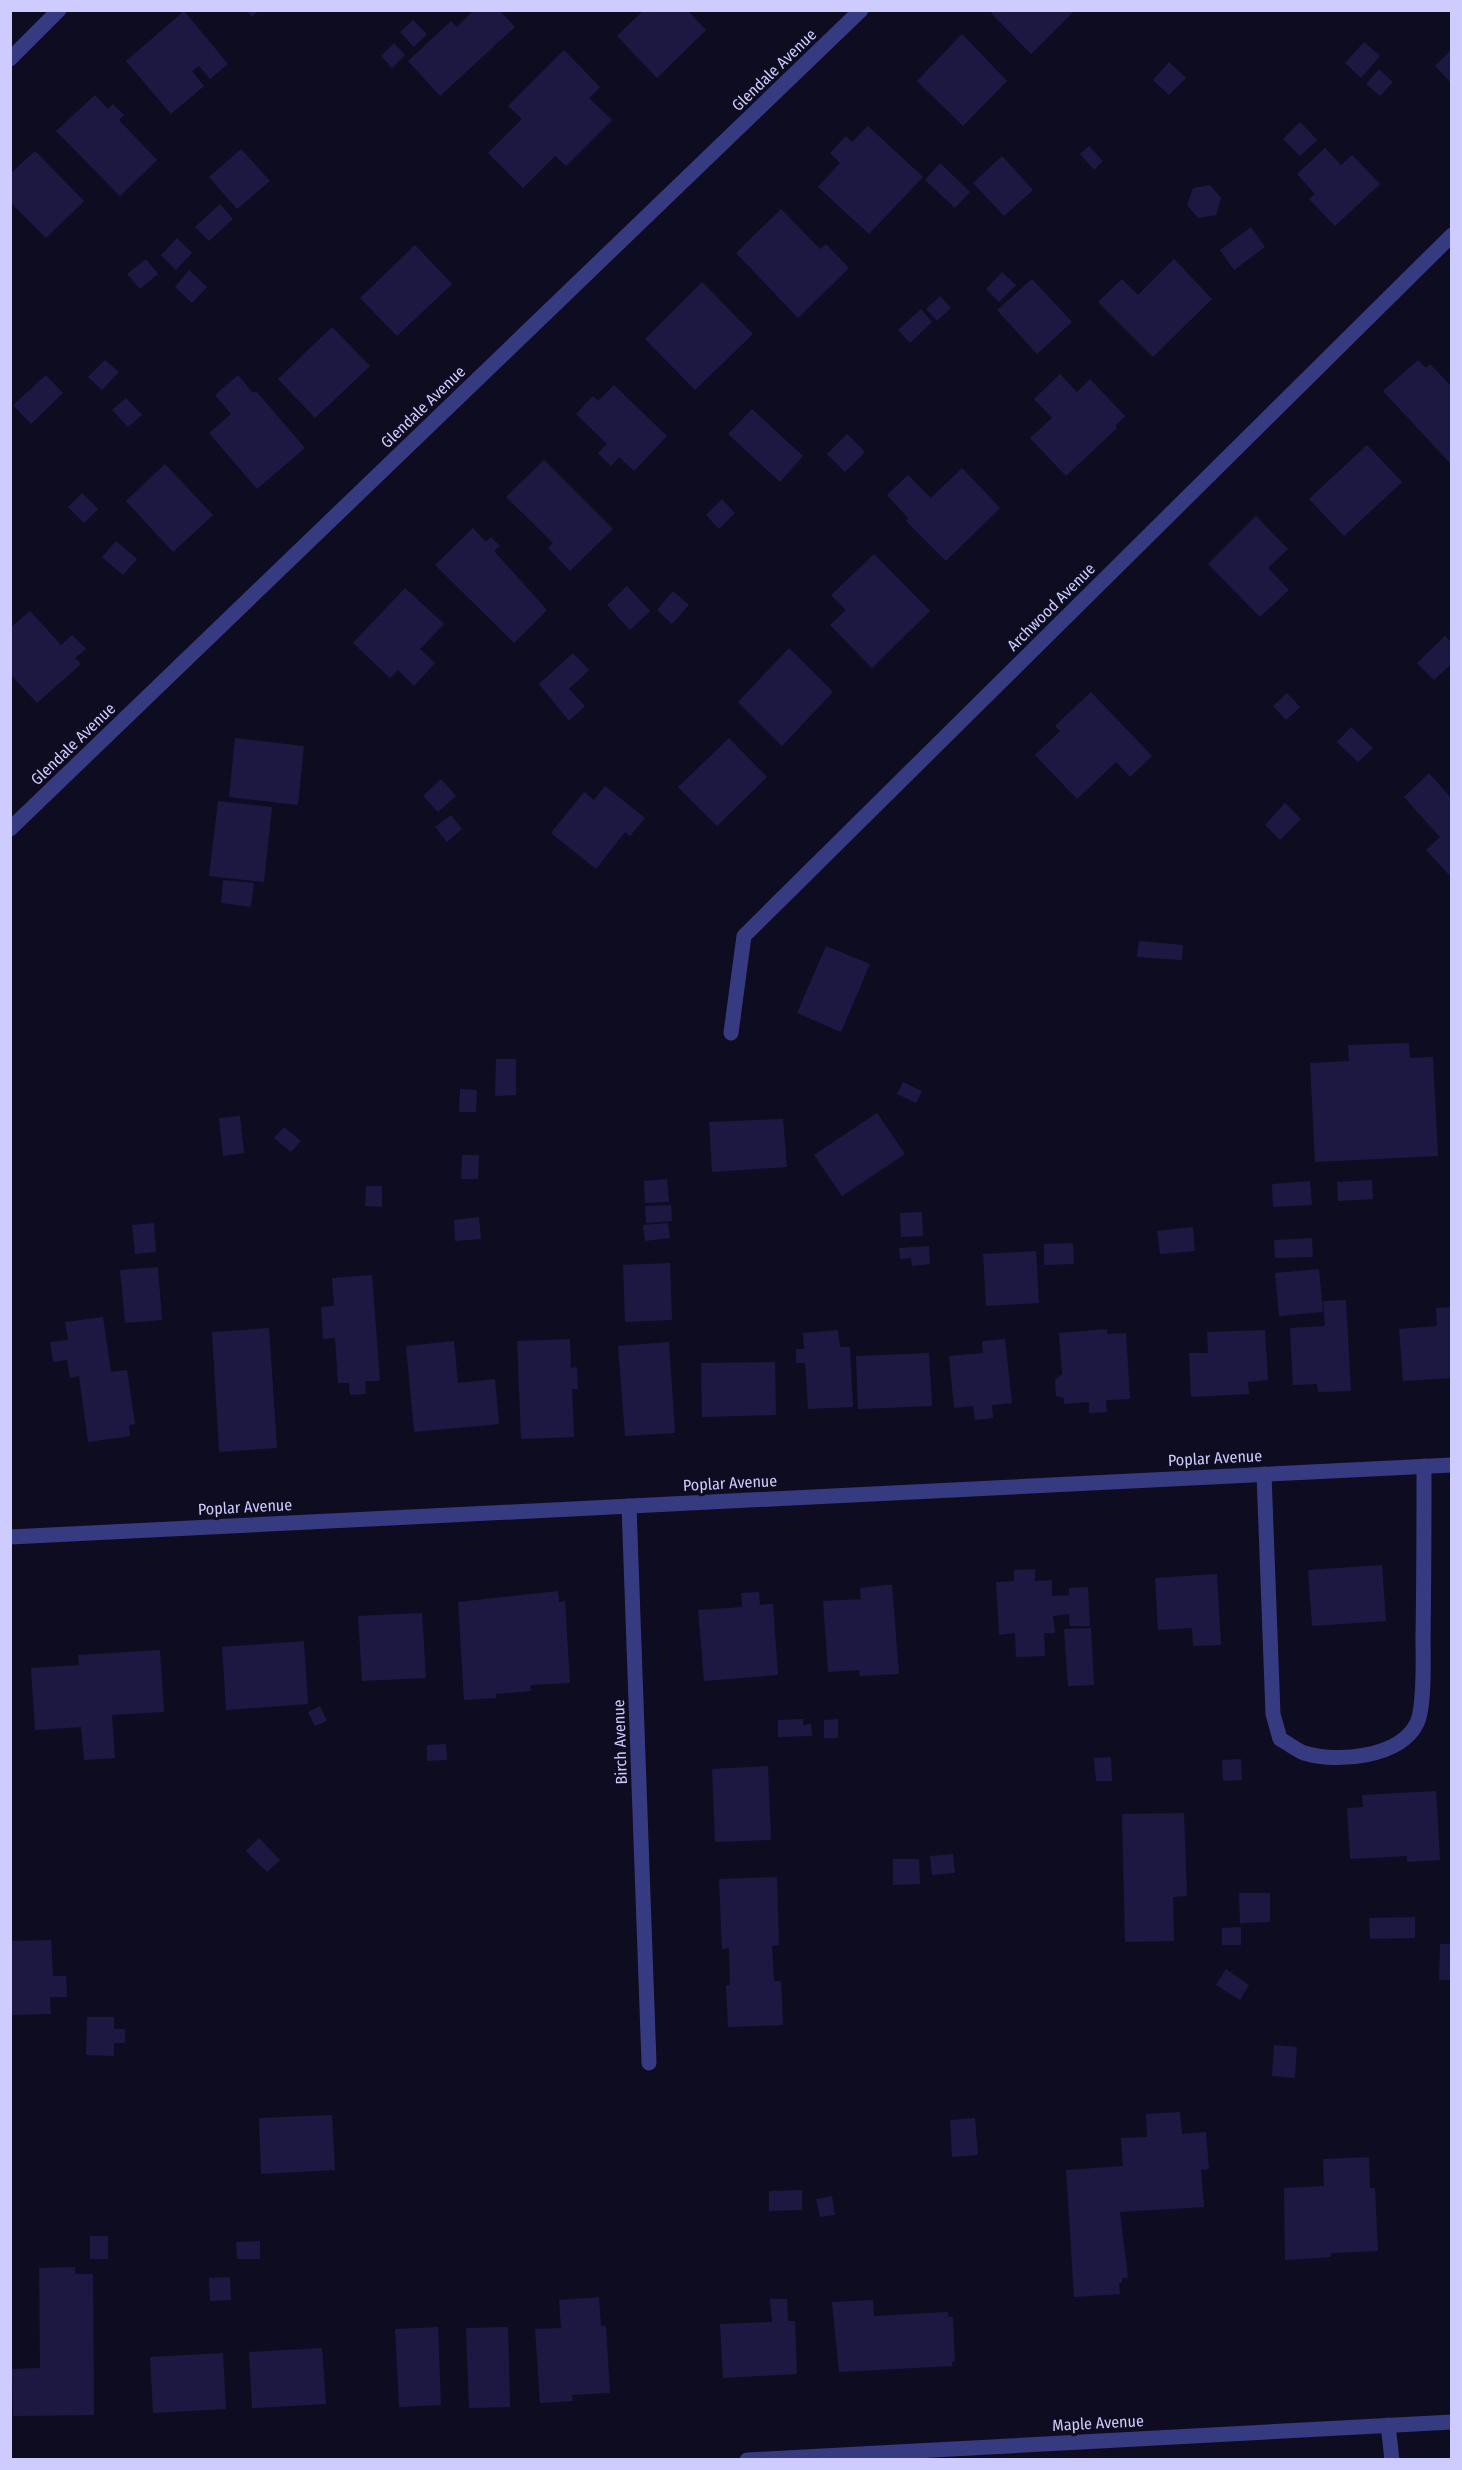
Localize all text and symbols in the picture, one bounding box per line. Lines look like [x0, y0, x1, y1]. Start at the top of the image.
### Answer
street label: Glendale Avenue [728, 25, 820, 115]
street label: Glendale Avenue [377, 362, 469, 452]
street label: Archwood Avenue [1003, 559, 1099, 655]
street label: Glendale Avenue [27, 699, 119, 789]
street label: Poplar Avenue [1167, 1446, 1263, 1470]
street label: Poplar Avenue [682, 1471, 778, 1495]
street label: Poplar Avenue [197, 1495, 293, 1519]
street label: Birch Avenue [609, 1699, 631, 1785]
street label: Maple Avenue [1052, 2411, 1144, 2435]

